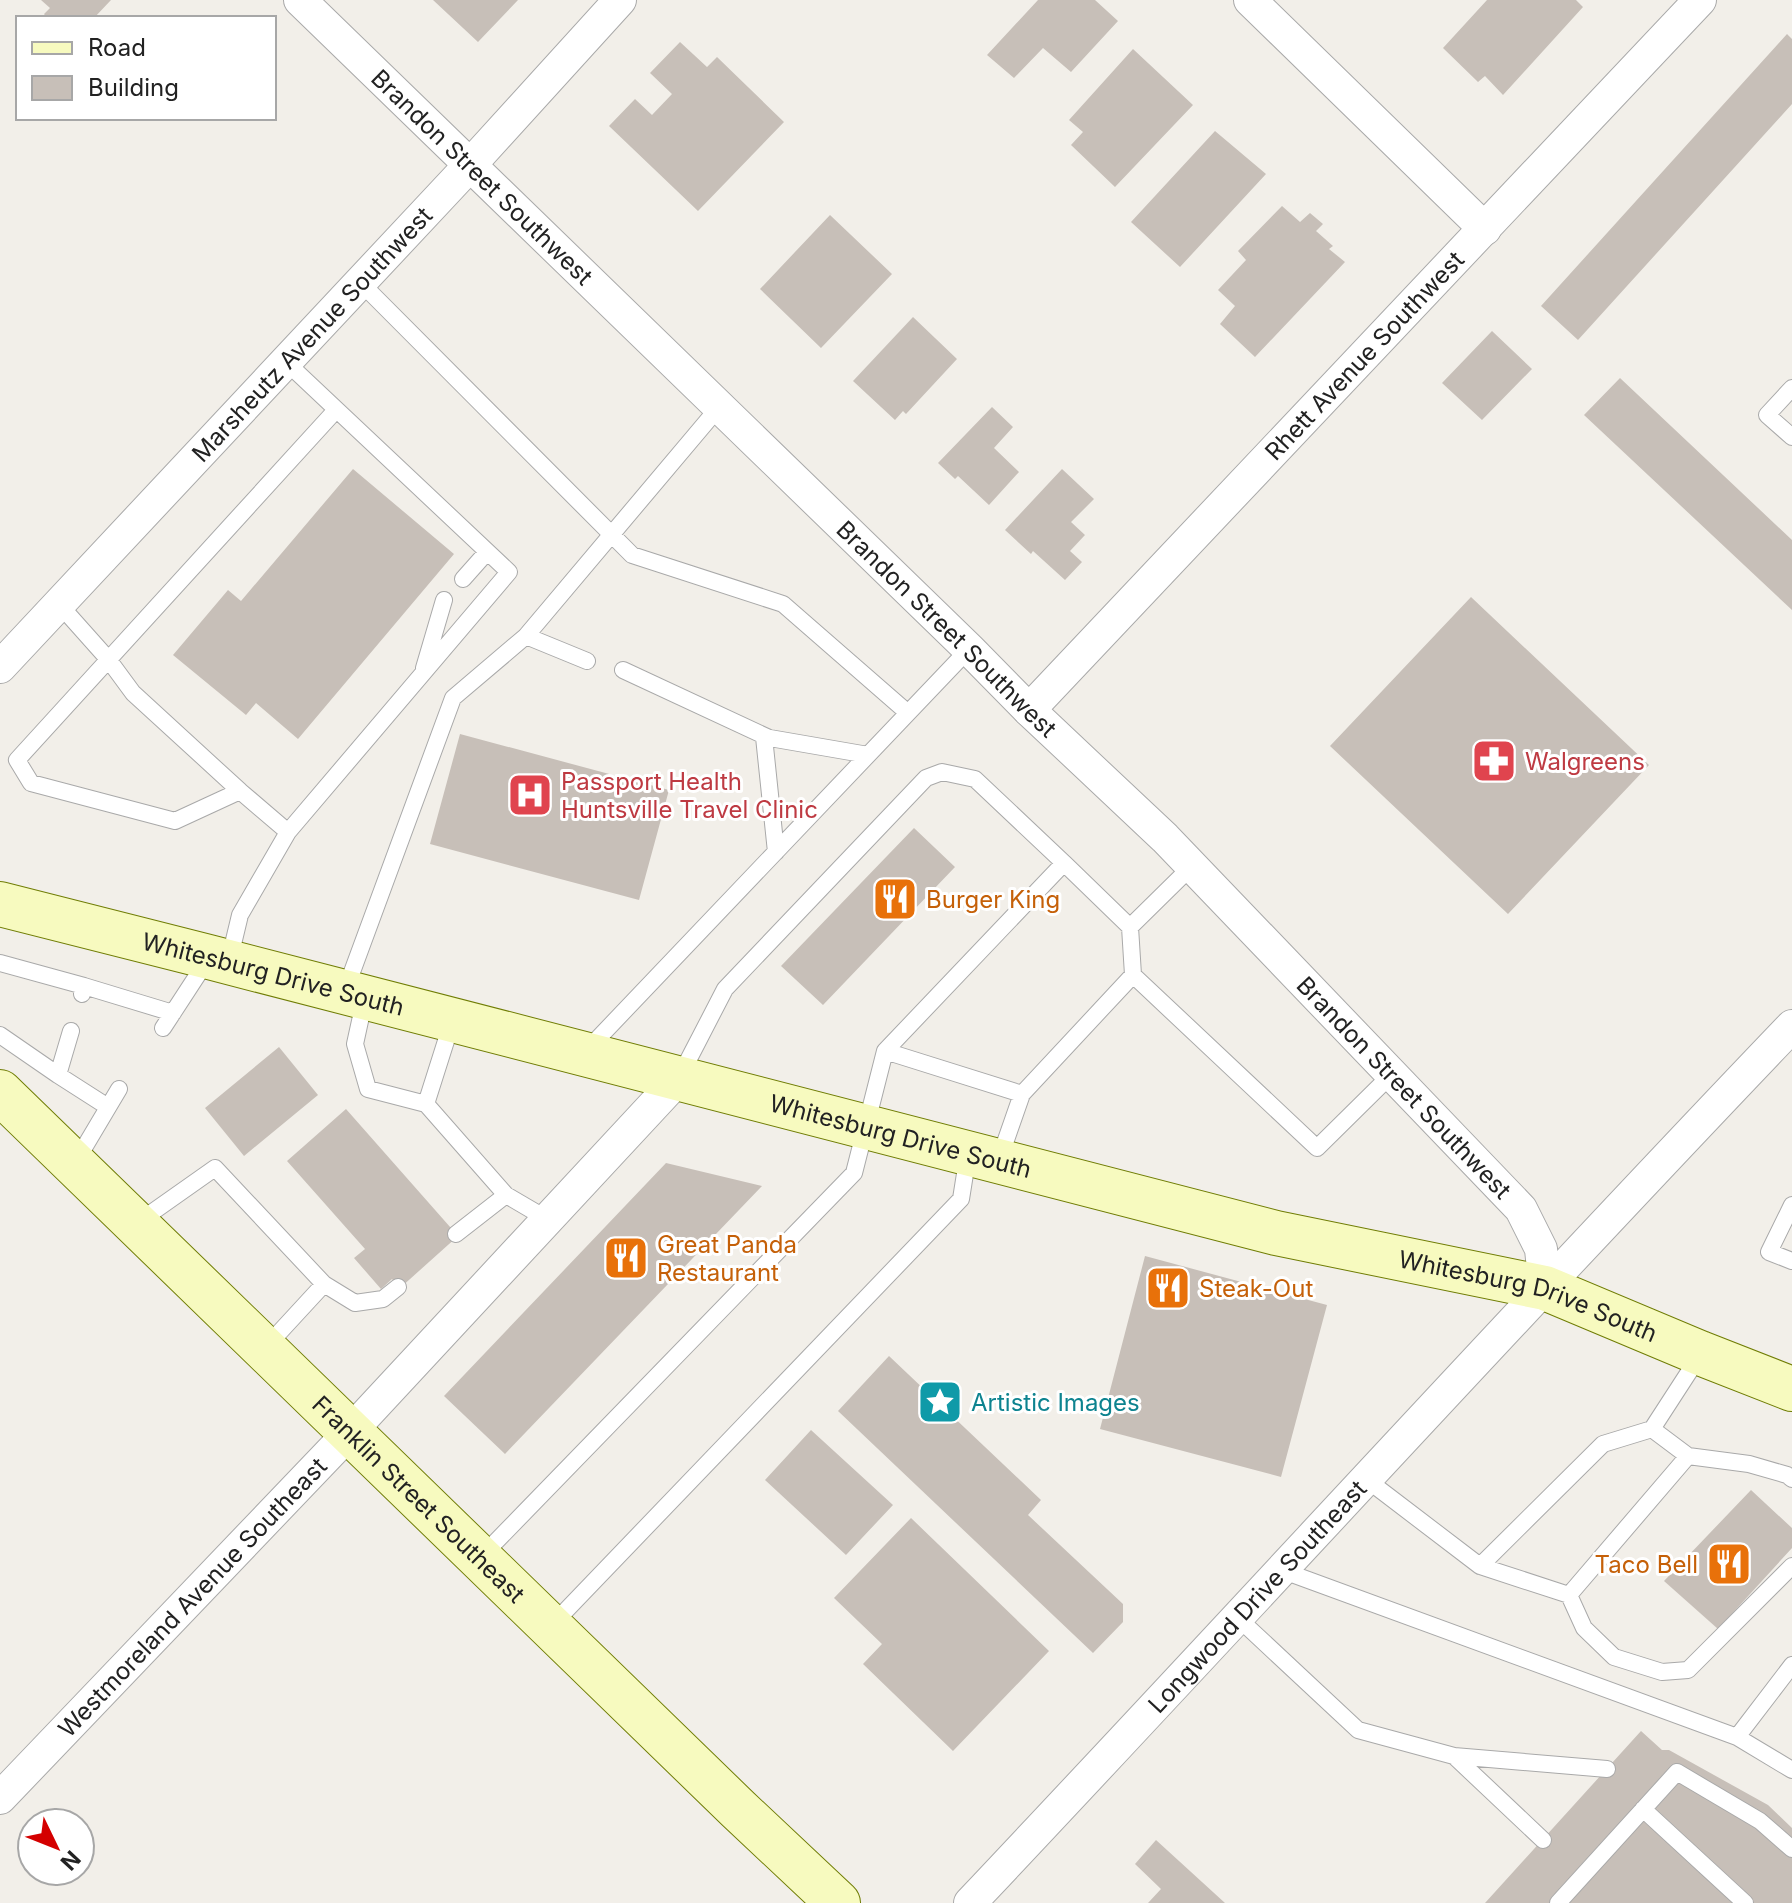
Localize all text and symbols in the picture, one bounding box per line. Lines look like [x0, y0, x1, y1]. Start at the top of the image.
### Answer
legend [16, 16, 276, 120]
text: Road [88, 33, 146, 62]
street label: Brandon Street Southwest [366, 63, 599, 291]
text: Building [88, 73, 179, 102]
street label: Marsheutz Avenue Southwest [186, 201, 438, 467]
street label: Rhett Avenue Southwest [1259, 245, 1470, 466]
street label: Brandon Street Southwest [831, 514, 1063, 743]
pharmacy icon: Walgreens [1470, 737, 1518, 785]
place label: Walgreens [1525, 747, 1645, 776]
place label: Passport Health Huntsville Travel Clinic [561, 767, 818, 824]
hospital icon: Passport Health Huntsville Travel Clinic [506, 771, 554, 819]
restaurant icon: Burger King [871, 875, 919, 923]
place label: Burger King [926, 885, 1060, 914]
street label: Whitesburg Drive South [139, 926, 407, 1021]
street label: Brandon Street Southwest [1291, 970, 1518, 1205]
street label: Whitesburg Drive South [767, 1088, 1035, 1184]
place label: Great Panda Restaurant [657, 1230, 797, 1287]
restaurant icon: Great Panda Restaurant [602, 1234, 650, 1282]
street label: Whitesburg Drive South [1396, 1244, 1662, 1348]
restaurant icon: Steak-Out [1144, 1264, 1192, 1312]
place label: Steak-Out [1199, 1274, 1313, 1303]
place icon: Artistic Images [916, 1378, 964, 1426]
place label: Artistic Images [971, 1388, 1140, 1417]
street label: Franklin Street Southeast [307, 1389, 531, 1609]
street label: Westmoreland Avenue Southeast [52, 1451, 332, 1743]
street label: Longwood Drive Southeast [1142, 1474, 1372, 1719]
restaurant icon: Taco Bell [1705, 1540, 1753, 1588]
place label: Taco Bell [1595, 1550, 1698, 1579]
north arrow [16, 1807, 96, 1887]
text: N [55, 1846, 86, 1876]

